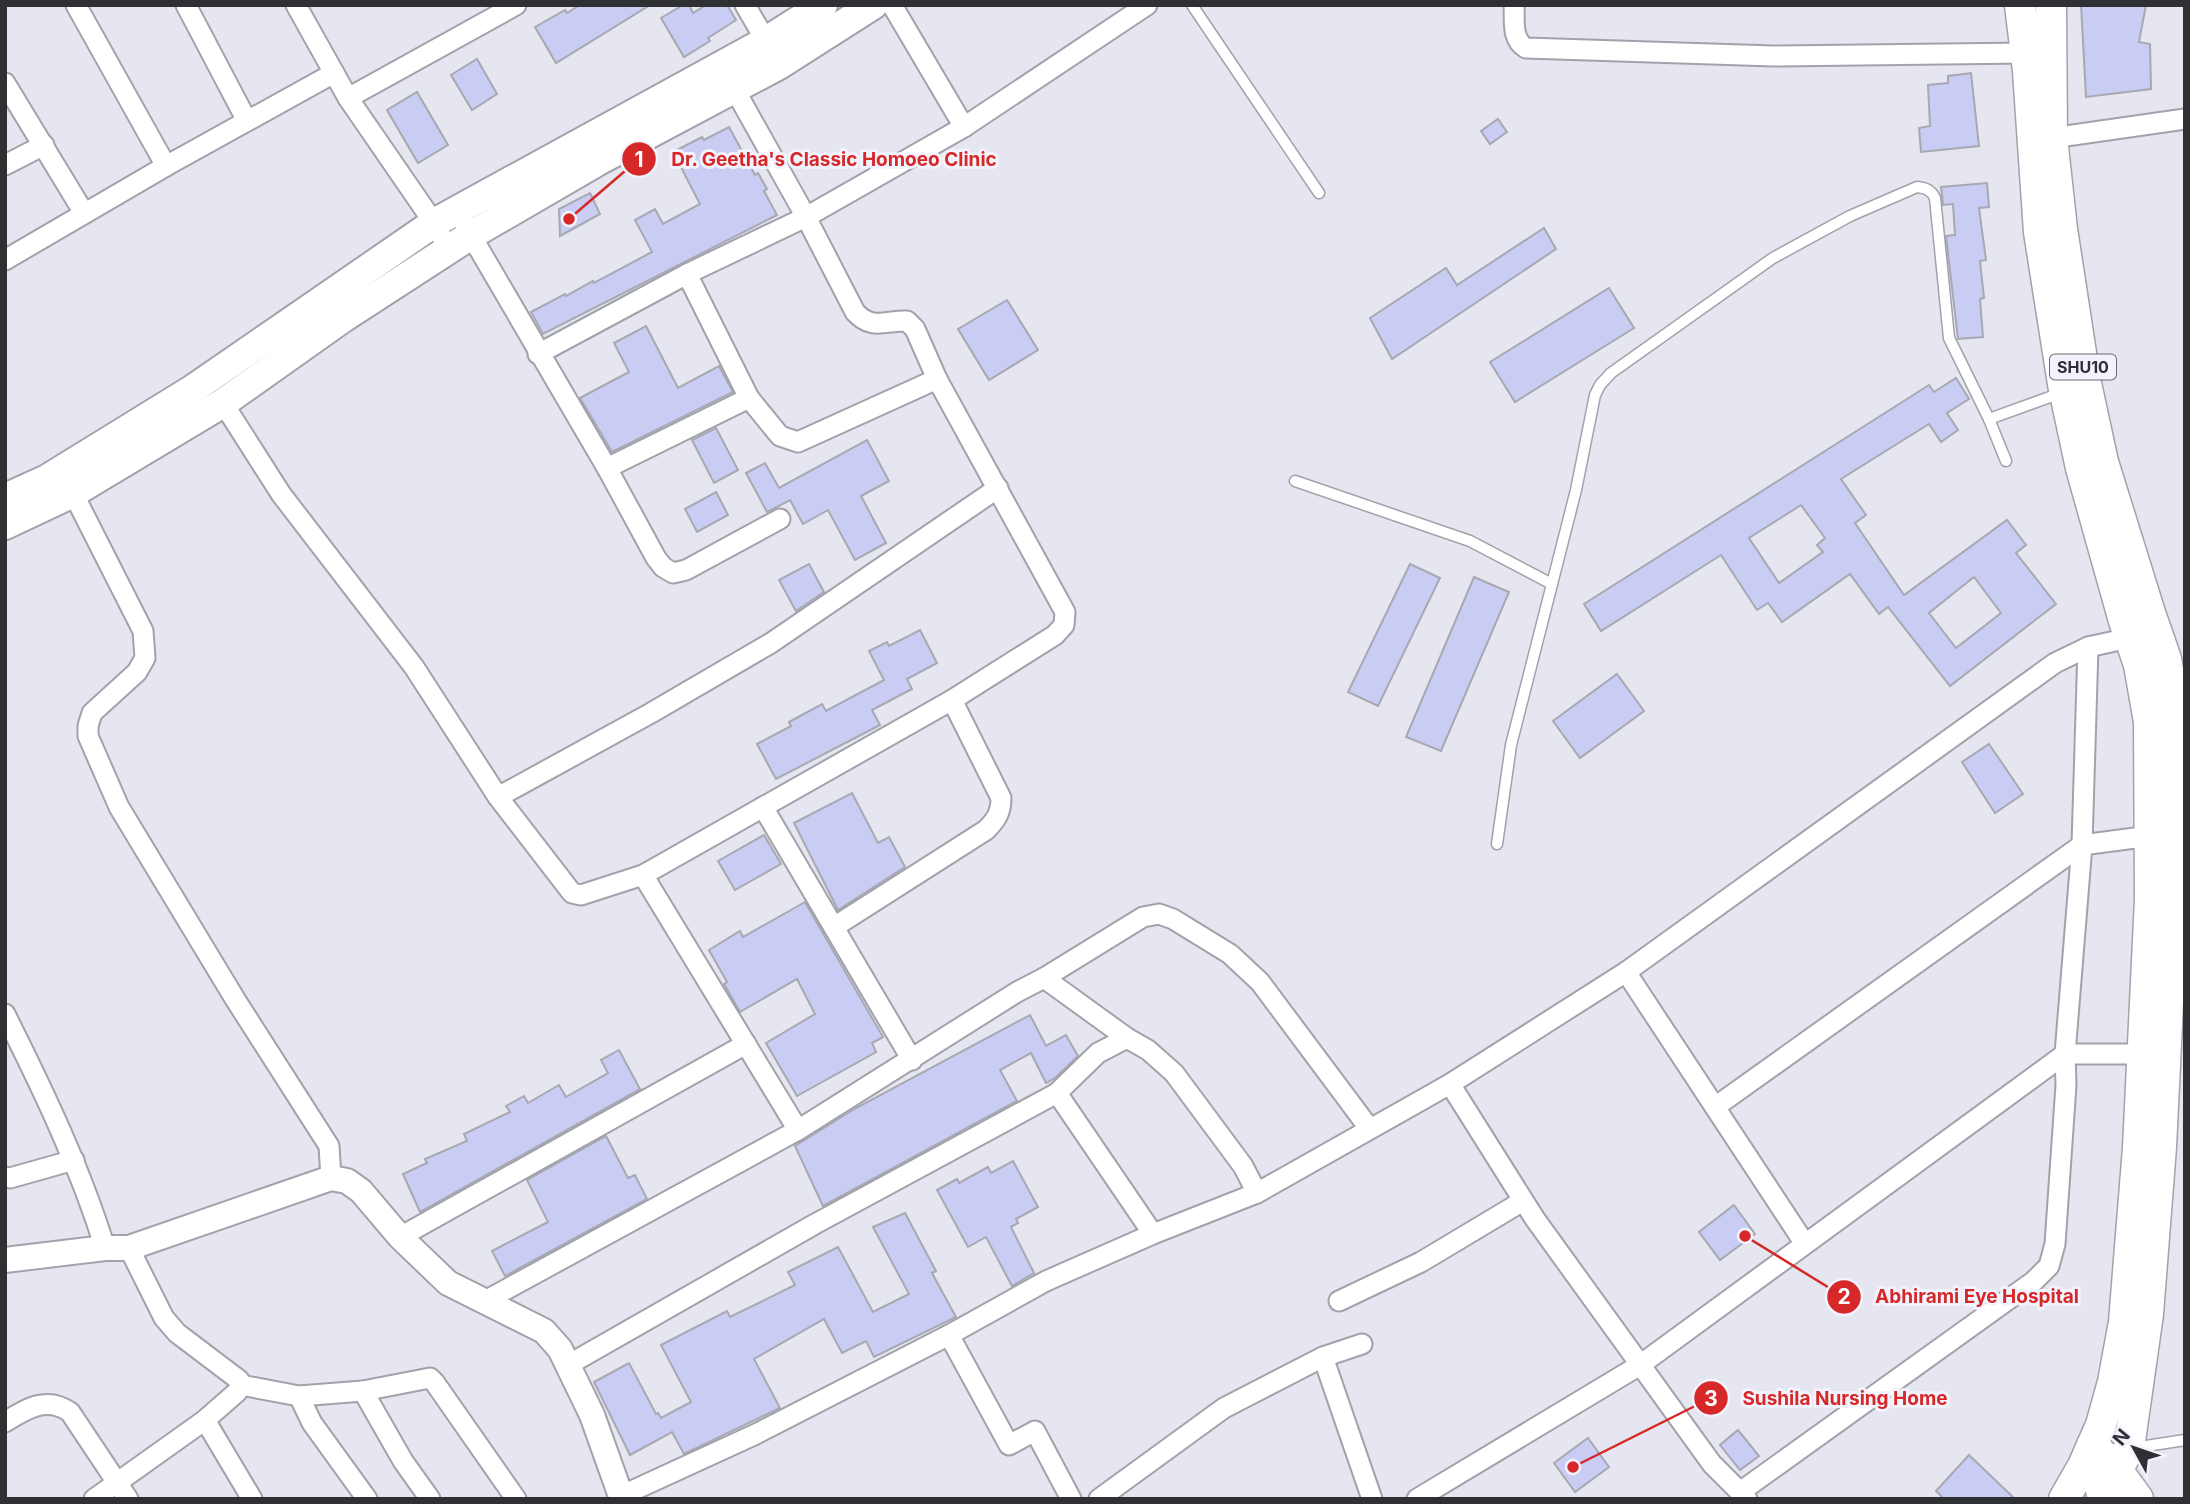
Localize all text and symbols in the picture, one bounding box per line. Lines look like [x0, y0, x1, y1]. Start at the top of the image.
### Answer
callout: Dr. Geetha's Classic Homoeo Clinic [622, 139, 1011, 179]
text: 1 [634, 147, 644, 172]
text: Dr. Geetha's Classic Homoeo Clinic [671, 148, 997, 171]
road number: SHU10 [2050, 354, 2116, 380]
callout: Abhirami Eye Hospital [1826, 1277, 2093, 1317]
text: 2 [1837, 1284, 1851, 1309]
text: Abhirami Eye Hospital [1875, 1285, 2079, 1308]
callout: Sushila Nursing Home [1693, 1378, 1961, 1418]
text: 3 [1704, 1386, 1718, 1411]
text: Sushila Nursing Home [1742, 1387, 1948, 1410]
north arrow [2099, 1413, 2169, 1483]
text: N [2108, 1424, 2135, 1450]

